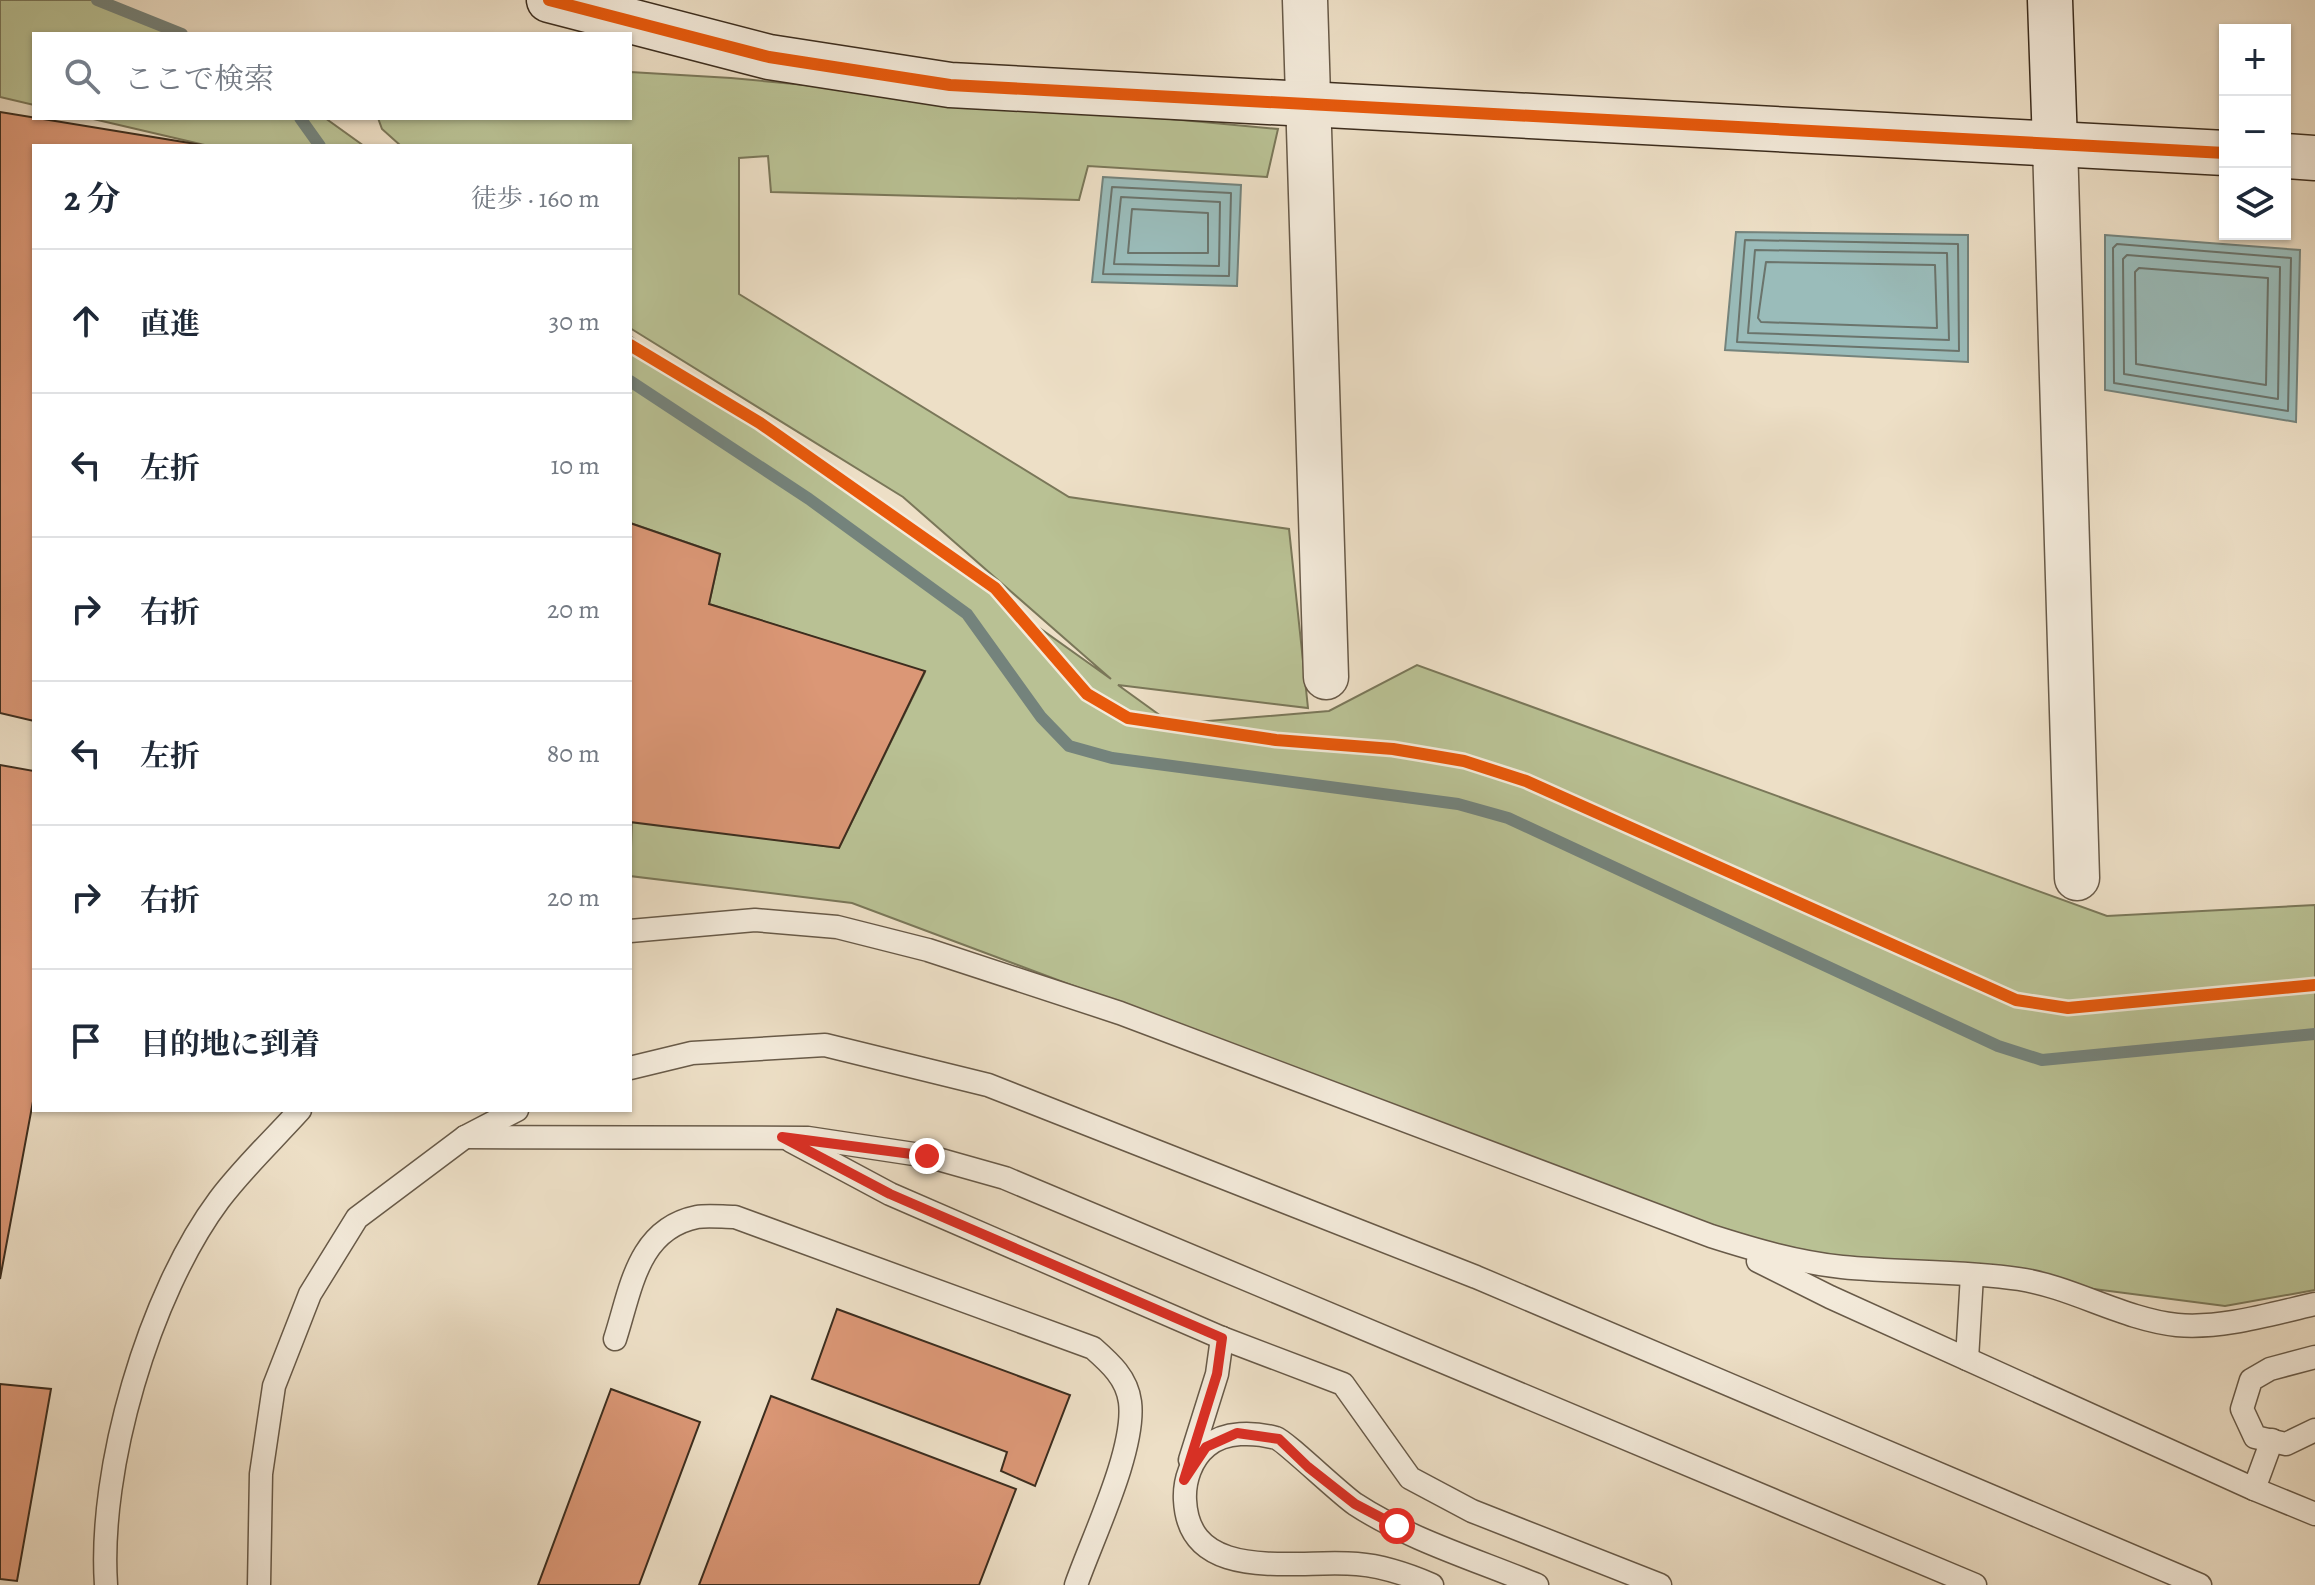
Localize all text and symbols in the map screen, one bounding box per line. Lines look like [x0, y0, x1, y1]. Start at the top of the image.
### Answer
map controls [2219, 24, 2291, 240]
button: + [2219, 24, 2291, 96]
search box [32, 32, 632, 120]
icon: search [60, 54, 104, 98]
text: ここで検索 [124, 59, 274, 99]
button: − [2219, 96, 2291, 168]
button: layers [2219, 168, 2291, 240]
text: 2 分 [64, 175, 120, 222]
text: 徒歩 · 160 m [471, 181, 600, 216]
icon: ahead [64, 299, 108, 343]
text: 直進 [140, 304, 200, 344]
text: 30 m [549, 304, 600, 339]
icon: left [64, 443, 108, 487]
text: 左折 [140, 448, 200, 488]
text: 10 m [550, 448, 600, 483]
icon: right [64, 587, 108, 631]
text: 右折 [140, 592, 200, 632]
text: 20 m [547, 592, 600, 627]
icon: left [64, 731, 108, 775]
text: 左折 [140, 736, 200, 776]
text: 80 m [547, 736, 600, 771]
icon: right [64, 875, 108, 919]
text: 右折 [140, 880, 200, 920]
text: 20 m [547, 880, 600, 915]
icon: arrive [64, 1019, 108, 1063]
text: 目的地に到着 [140, 1024, 320, 1064]
route end [909, 1138, 945, 1174]
route start [1379, 1508, 1415, 1544]

